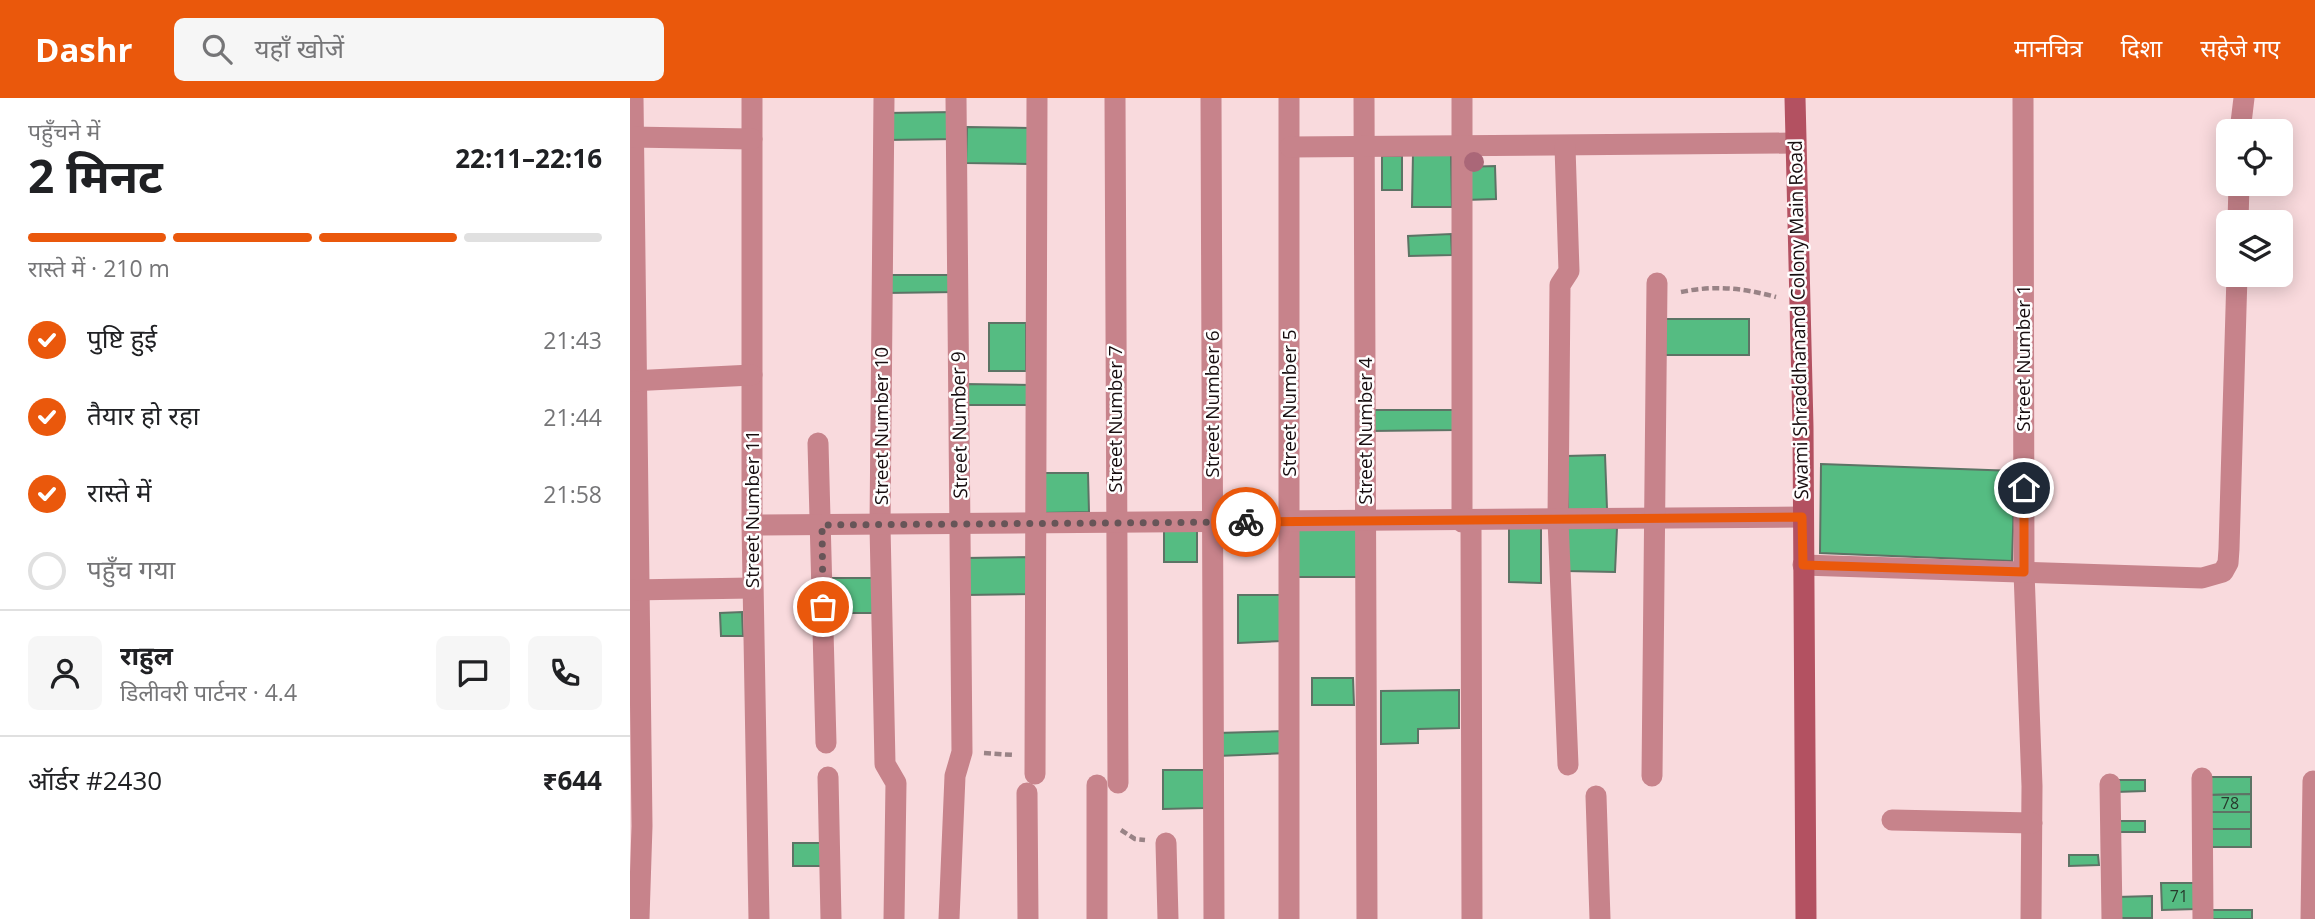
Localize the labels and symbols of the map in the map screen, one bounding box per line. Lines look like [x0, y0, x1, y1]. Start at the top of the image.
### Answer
street label: Swami Shraddhanand Colony Main Road [1782, 140, 1814, 500]
street label: Street Number 1 [2010, 284, 2036, 432]
street label: Street Number 5 [1276, 329, 1302, 477]
street label: Street Number 6 [1199, 330, 1225, 478]
street label: Street Number 7 [1102, 345, 1128, 493]
street label: Street Number 10 [868, 347, 894, 505]
street label: Street Number 9 [945, 351, 973, 499]
street label: Street Number 4 [1352, 357, 1378, 505]
street label: Street Number 11 [739, 430, 765, 588]
pin [1994, 458, 2054, 518]
courier [1211, 487, 1281, 557]
pin [793, 577, 853, 637]
house number: 78 [2221, 792, 2239, 814]
house number: 71 [2170, 885, 2188, 907]

